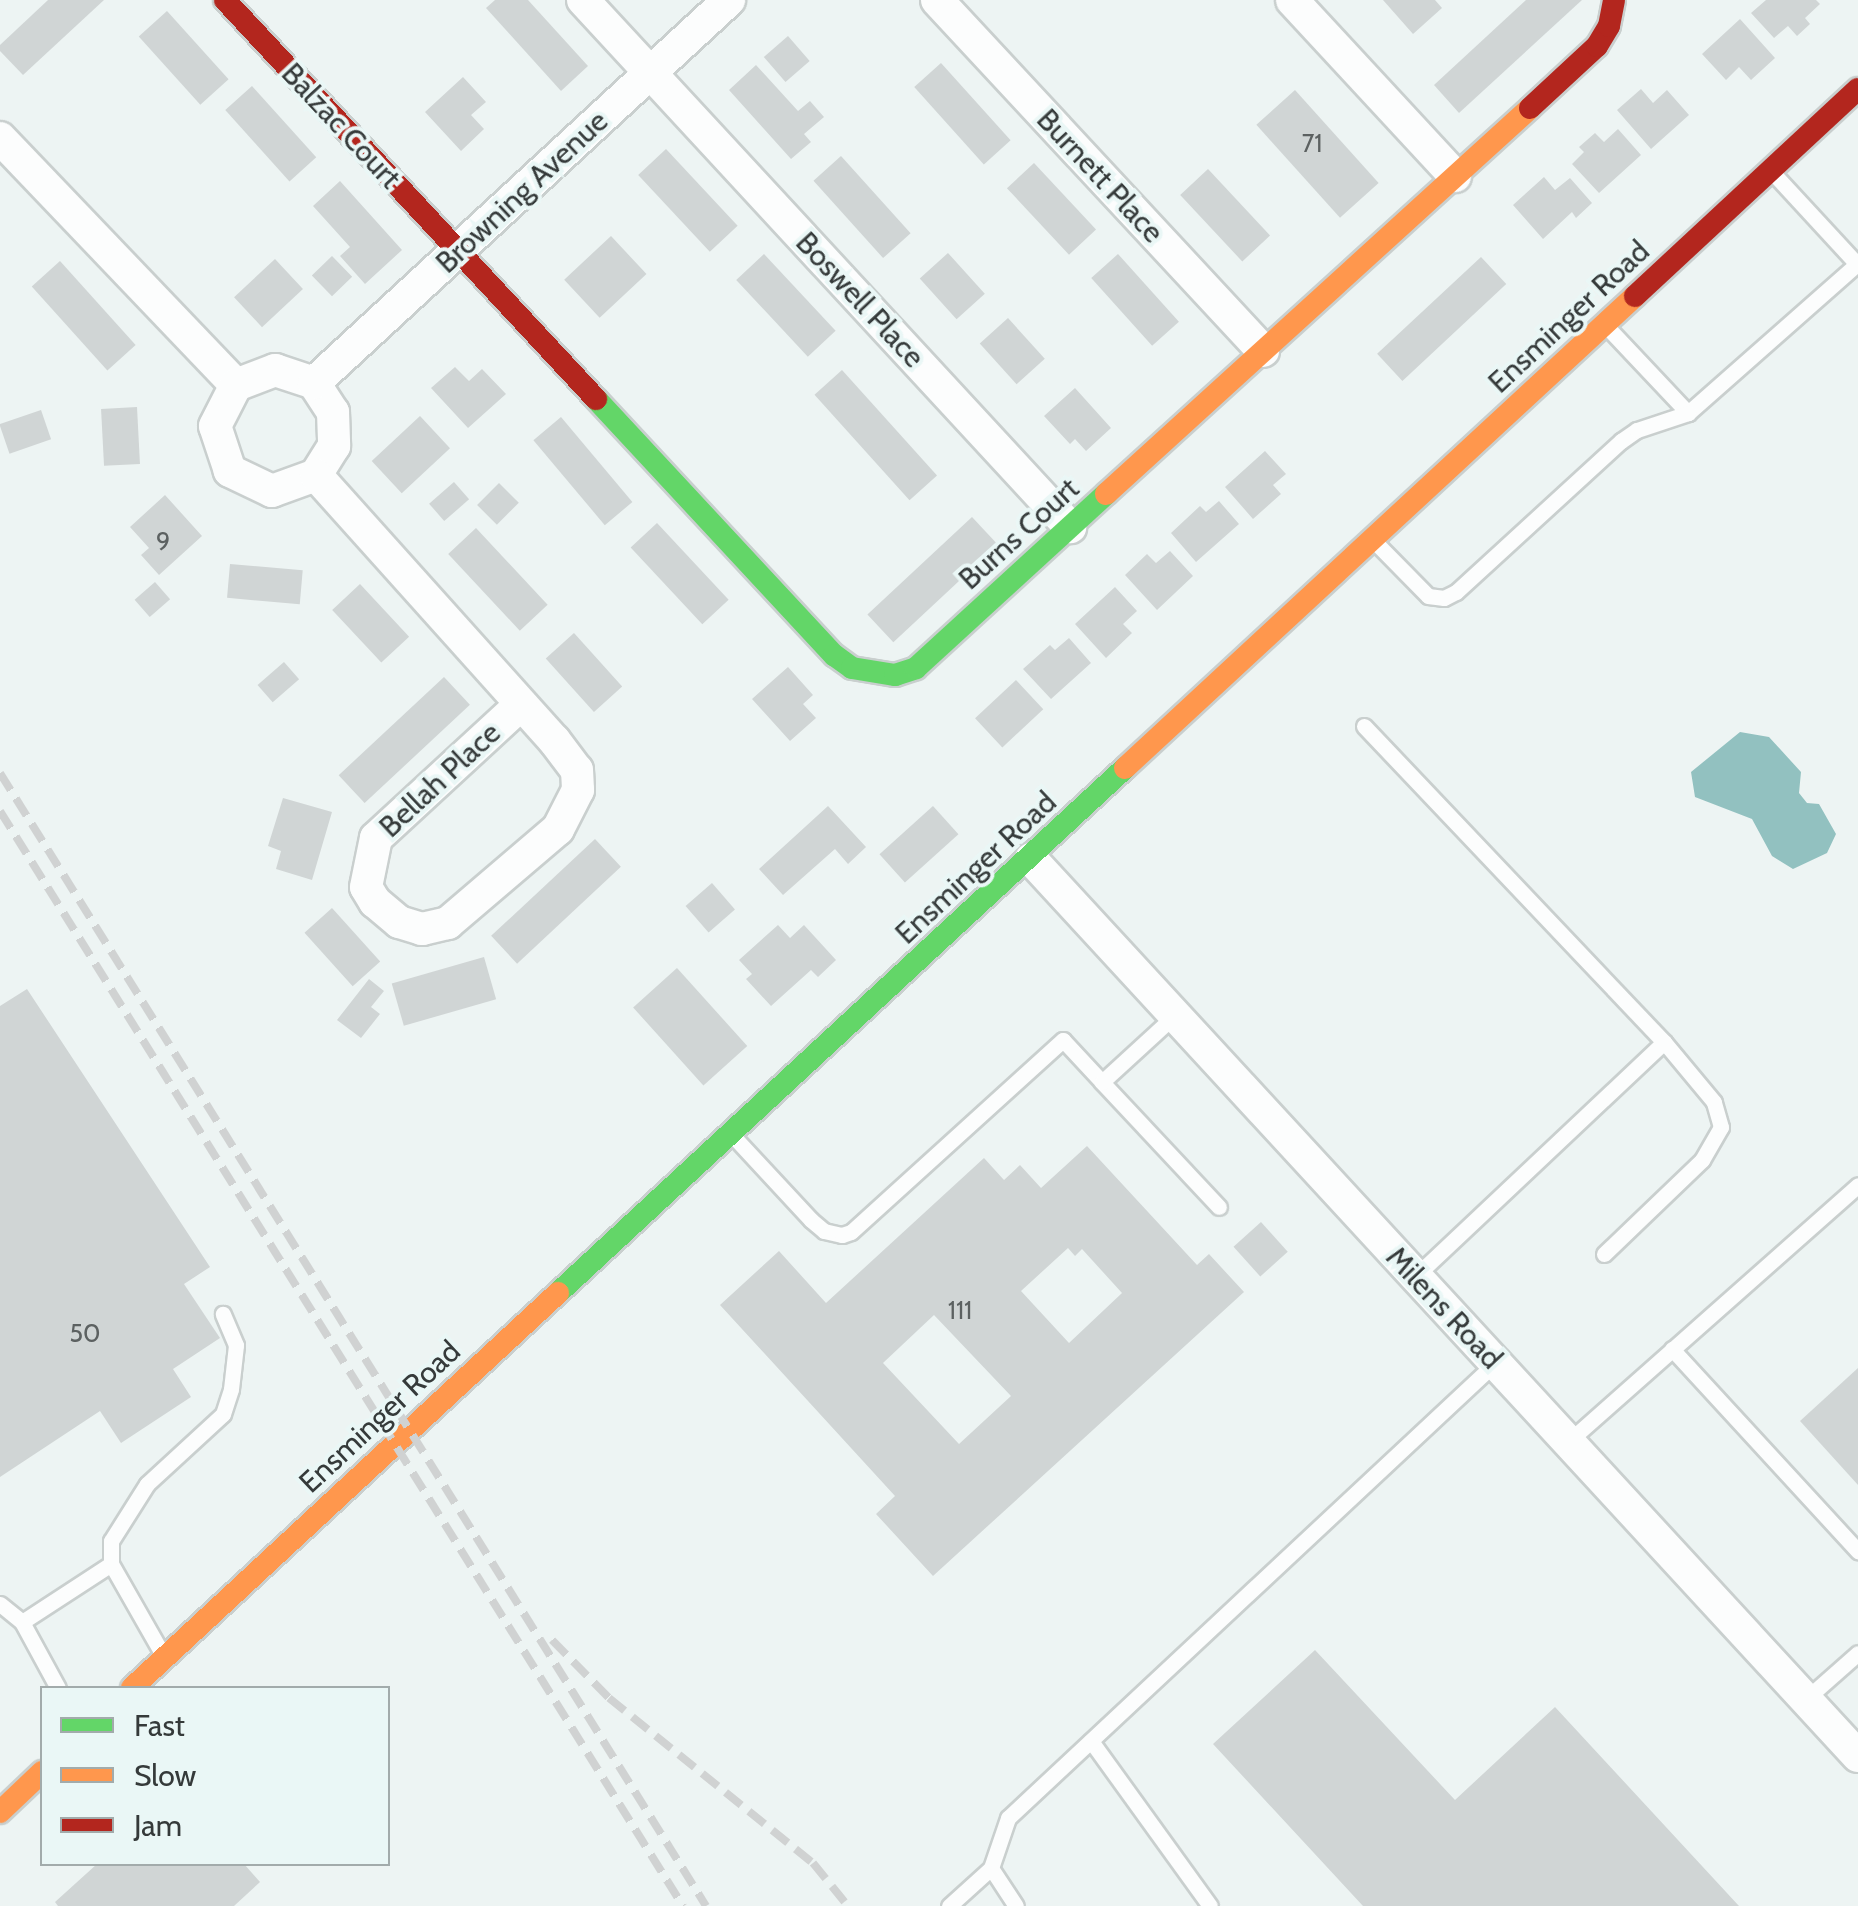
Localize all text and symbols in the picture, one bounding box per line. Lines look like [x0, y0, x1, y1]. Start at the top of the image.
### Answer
street label: Balzac Court [274, 56, 408, 196]
street label: Burnett Place [1029, 102, 1171, 250]
street label: Browning Avenue [429, 103, 615, 281]
house number: 71 [1302, 128, 1322, 158]
street label: Boswell Place [788, 225, 932, 375]
street label: Ensminger Road [1481, 233, 1657, 401]
street label: Burns Court [952, 471, 1086, 597]
house number: 9 [156, 526, 170, 556]
street label: Bellah Place [372, 715, 508, 845]
street label: Ensminger Road [888, 784, 1064, 952]
street label: Milens Road [1378, 1240, 1510, 1376]
house number: 111 [948, 1295, 972, 1325]
house number: 50 [70, 1318, 100, 1348]
street label: Ensminger Road [292, 1333, 468, 1501]
legend [40, 1686, 390, 1866]
text: Fast [134, 1707, 185, 1744]
text: Slow [134, 1757, 196, 1794]
text: Jam [134, 1807, 182, 1844]

